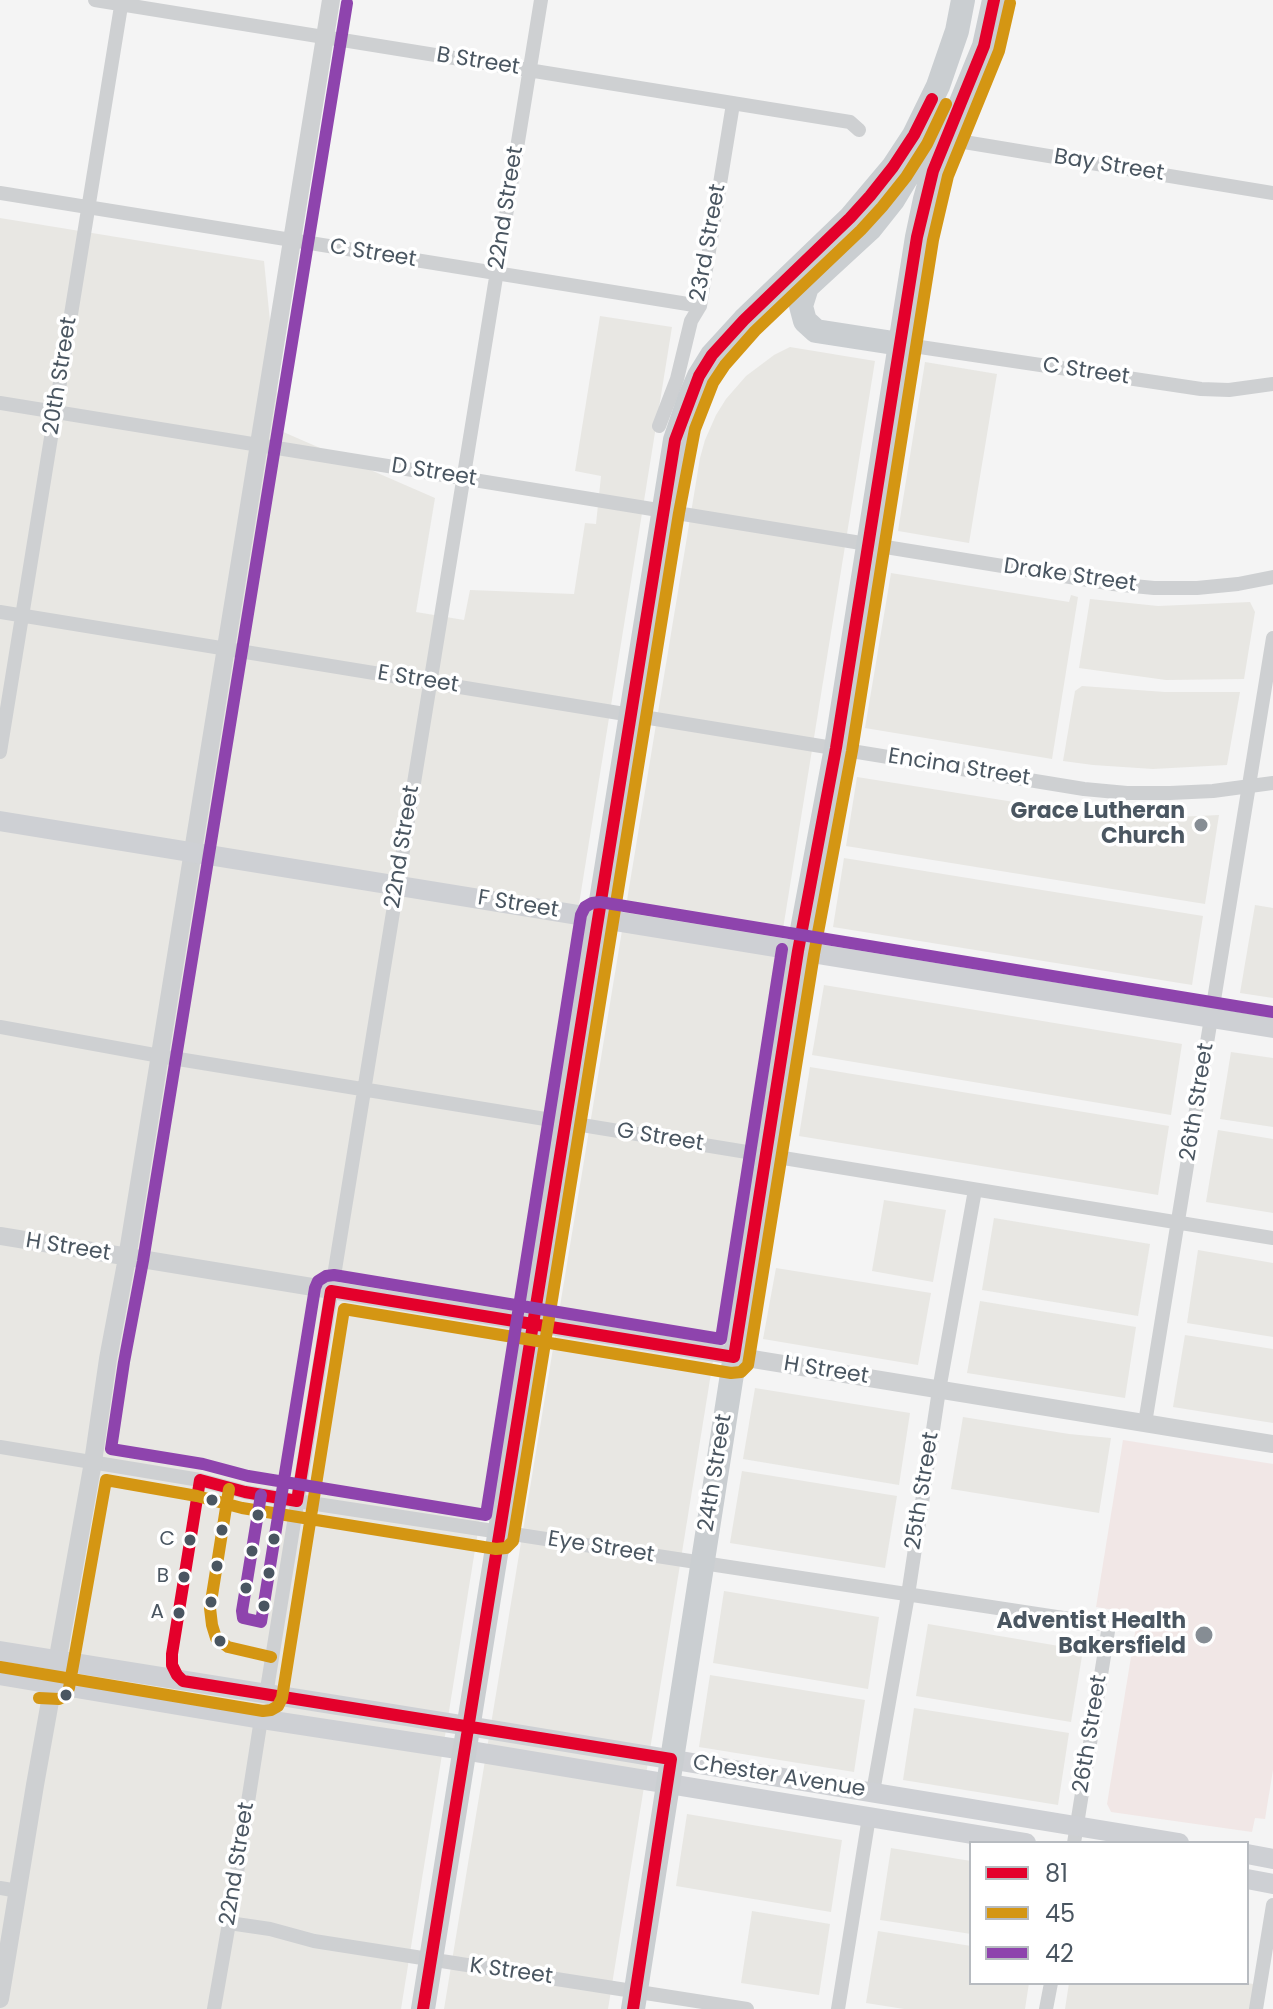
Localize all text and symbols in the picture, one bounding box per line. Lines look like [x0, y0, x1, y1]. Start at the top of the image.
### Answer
street label: B Street [435, 42, 521, 82]
street label: 22nd Street [484, 144, 530, 272]
street label: Bay Street [1052, 144, 1166, 188]
street label: 23rd Street [686, 182, 732, 304]
street label: C Street [328, 234, 418, 274]
street label: 20th Street [39, 315, 83, 437]
street label: C Street [1041, 353, 1131, 391]
street label: D Street [390, 453, 478, 493]
street label: Drake Street [1002, 554, 1138, 598]
street label: E Street [376, 661, 460, 699]
street label: Encina Street [886, 744, 1032, 792]
street label: 22nd Street [380, 783, 426, 911]
place label: Grace Lutheran Church [1011, 799, 1185, 850]
marker: Grace Lutheran Church [1192, 816, 1210, 834]
street label: F Street [476, 886, 560, 924]
street label: 26th Street [1176, 1041, 1220, 1163]
street label: G Street [615, 1118, 705, 1158]
street label: H Street [24, 1228, 112, 1268]
street label: H Street [782, 1351, 870, 1391]
street label: 24th Street [694, 1412, 738, 1534]
street label: 25th Street [901, 1430, 945, 1552]
unlabelled marker [204, 1492, 220, 1508]
unlabelled marker [250, 1507, 266, 1523]
unlabelled marker [214, 1522, 230, 1538]
street label: Eye Street [546, 1527, 656, 1569]
place label: C [160, 1528, 175, 1552]
unlabelled marker [266, 1531, 282, 1547]
marker: C [182, 1532, 198, 1548]
unlabelled marker [244, 1543, 260, 1559]
unlabelled marker [209, 1558, 225, 1574]
place label: B [157, 1565, 169, 1589]
unlabelled marker [261, 1565, 277, 1581]
marker: B [176, 1569, 192, 1585]
unlabelled marker [238, 1580, 254, 1596]
unlabelled marker [203, 1594, 219, 1610]
unlabelled marker [256, 1598, 272, 1614]
place label: A [151, 1601, 164, 1625]
marker: A [171, 1605, 187, 1621]
place label: Adventist Health Bakersfield [997, 1609, 1186, 1660]
marker: Adventist Health Bakersfield [1193, 1624, 1215, 1646]
unlabelled marker [212, 1633, 228, 1649]
street label: 26th Street [1069, 1673, 1113, 1795]
unlabelled marker [58, 1687, 74, 1703]
street label: Chester Avenue [691, 1750, 867, 1804]
street label: 22nd Street [215, 1800, 261, 1928]
legend [969, 1841, 1249, 1985]
text: 81 [1045, 1857, 1068, 1890]
text: 45 [1045, 1897, 1075, 1930]
text: 42 [1045, 1937, 1074, 1970]
street label: K Street [468, 1953, 554, 1991]

